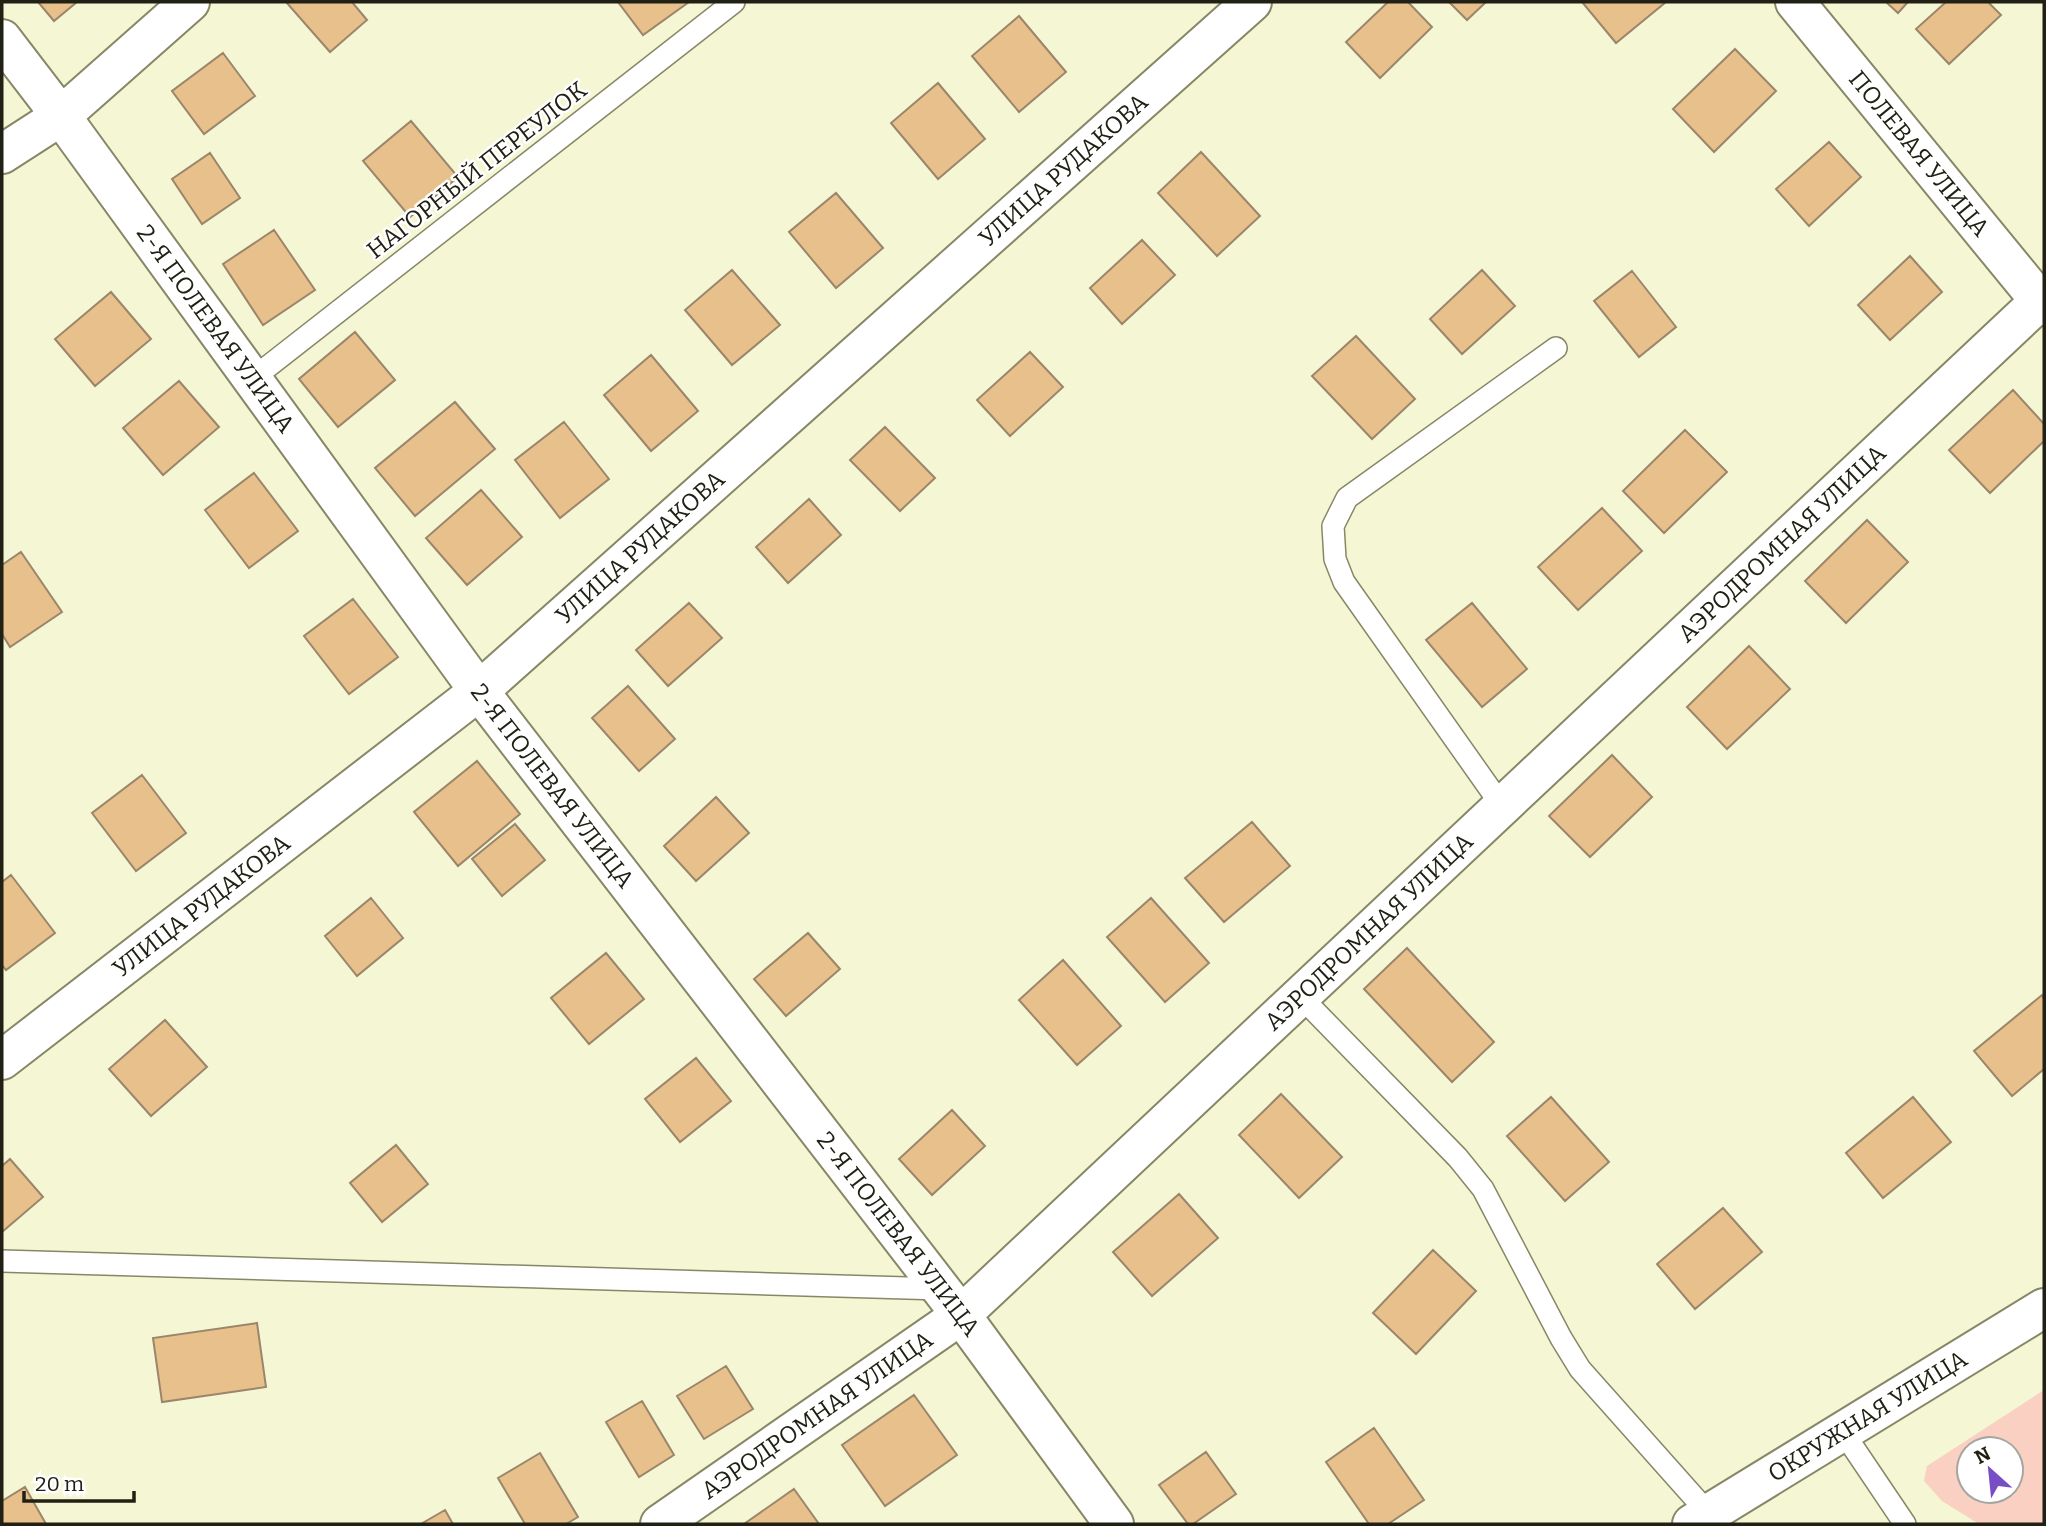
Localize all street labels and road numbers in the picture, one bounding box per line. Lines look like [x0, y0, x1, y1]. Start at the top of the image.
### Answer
street label: ПОЛЕВАЯ УЛИЦА [1843, 65, 1995, 242]
street label: НАГОРНЫЙ ПЕРЕУЛОК [362, 76, 592, 264]
street label: УЛИЦА РУДАКОВА [973, 88, 1154, 252]
street label: 2-Я ПОЛЕВАЯ УЛИЦА [131, 219, 300, 438]
street label: АЭРОДРОМНАЯ УЛИЦА [1672, 439, 1892, 648]
street label: УЛИЦА РУДАКОВА [550, 465, 730, 630]
street label: 2-Я ПОЛЕВАЯ УЛИЦА [465, 679, 640, 893]
street label: АЭРОДРОМНАЯ УЛИЦА [1259, 827, 1478, 1036]
street label: УЛИЦА РУДАКОВА [107, 829, 295, 983]
street label: 2-Я ПОЛЕВАЯ УЛИЦА [811, 1127, 986, 1341]
street label: АЭРОДРОМНАЯ УЛИЦА [696, 1325, 938, 1505]
street label: ОКРУЖНАЯ УЛИЦА [1763, 1345, 1972, 1488]

